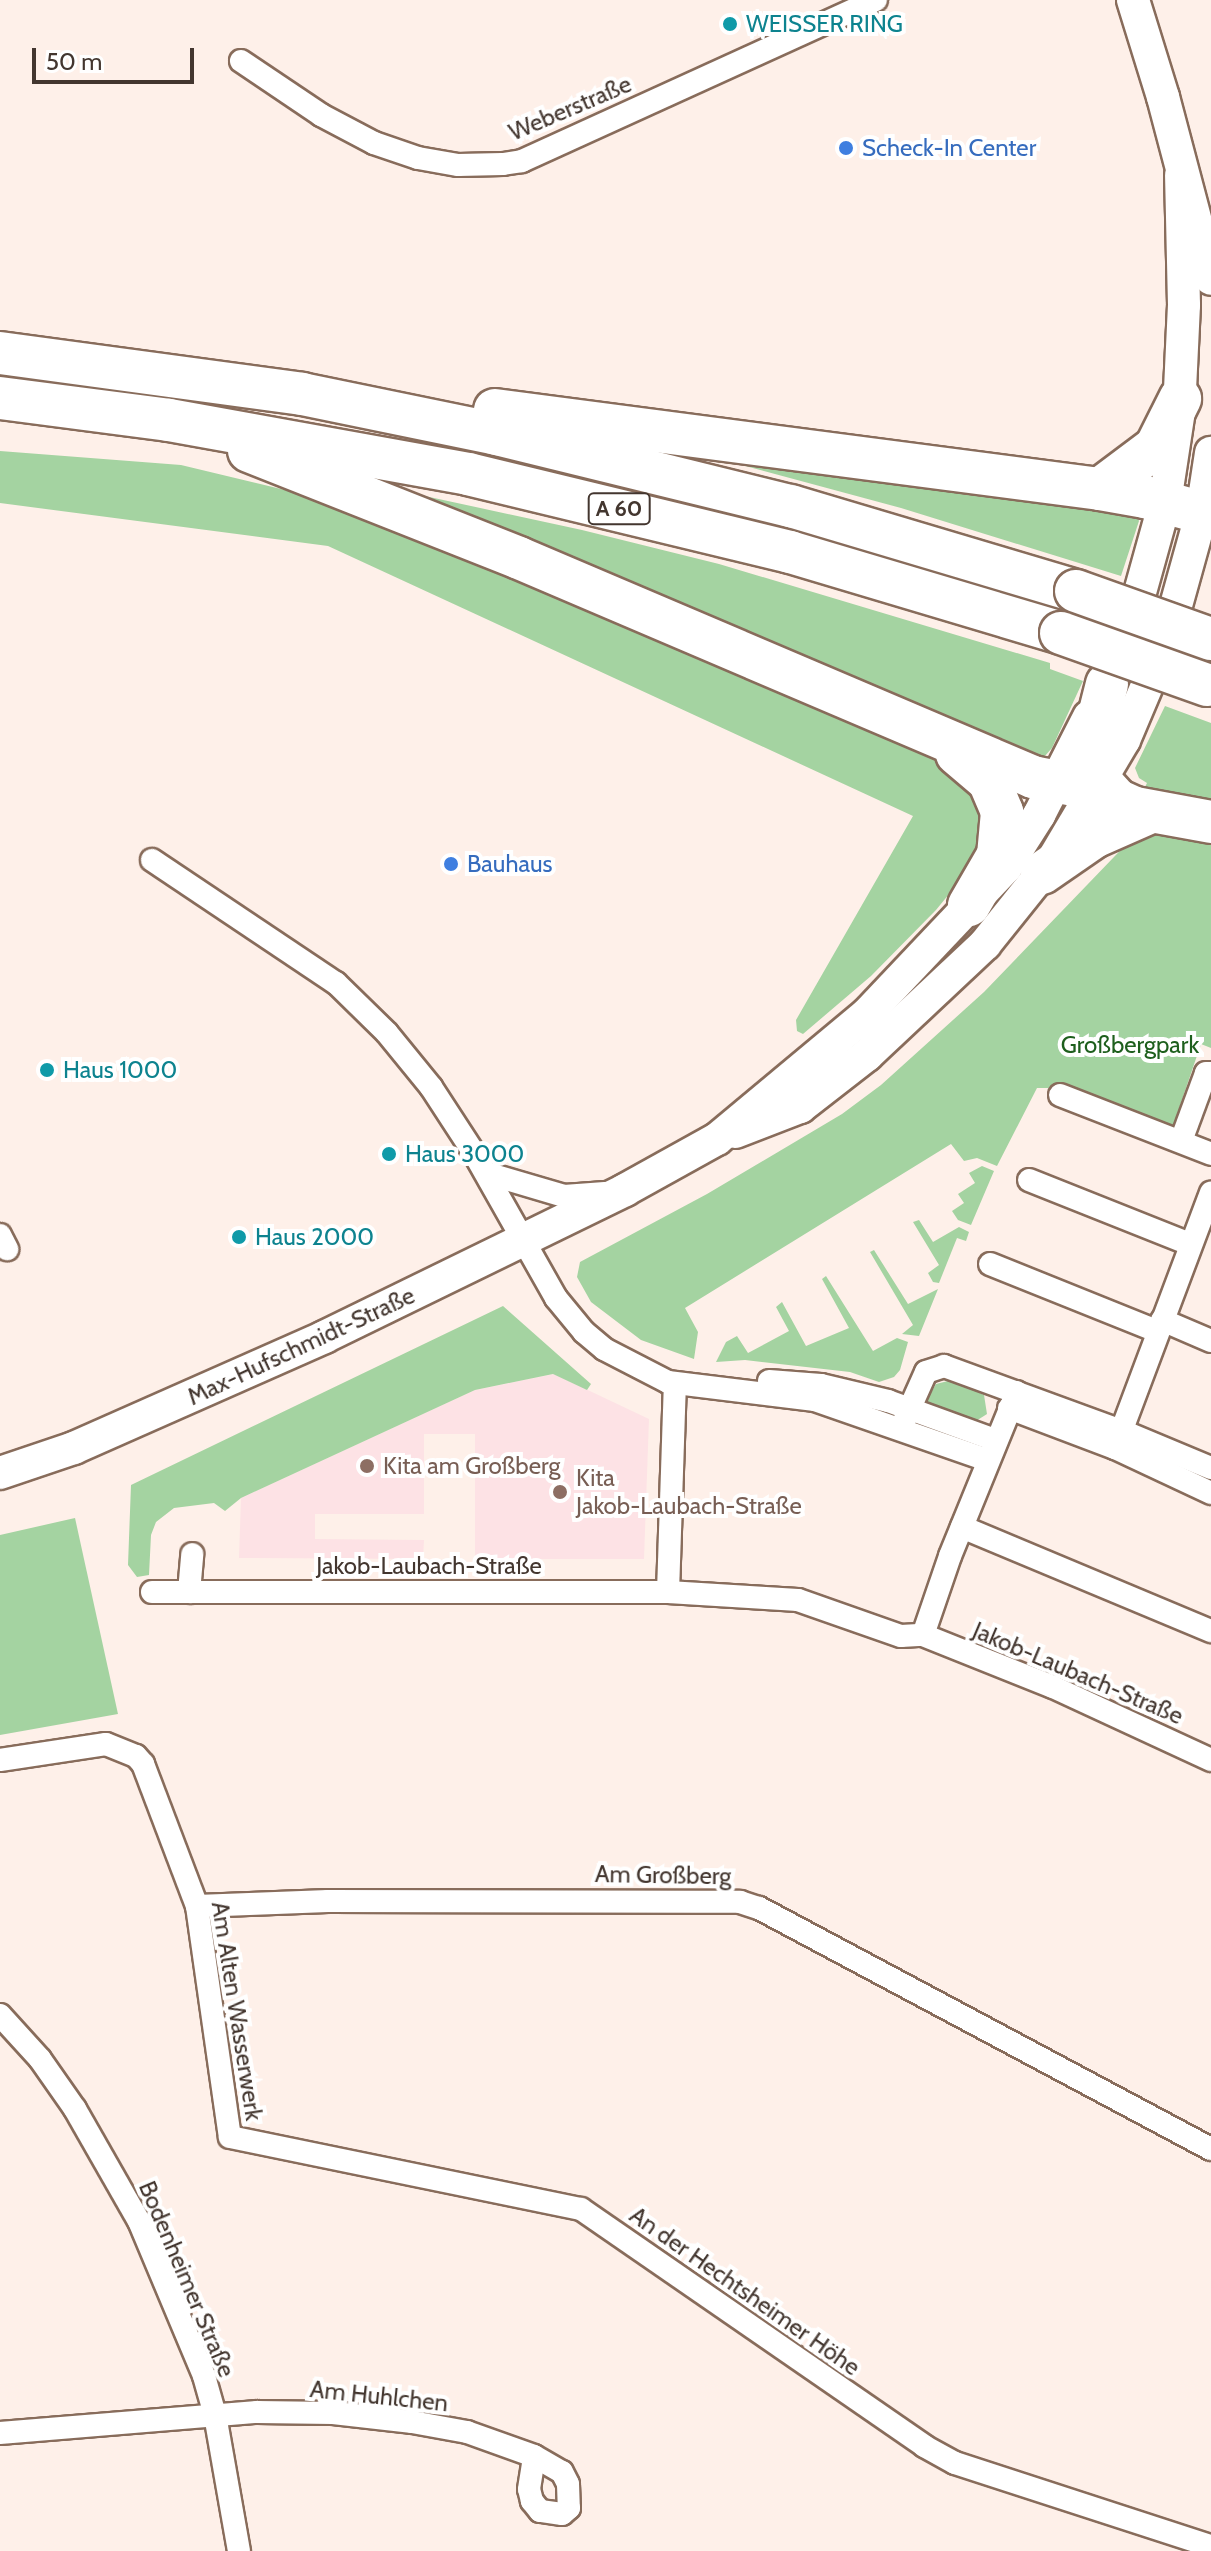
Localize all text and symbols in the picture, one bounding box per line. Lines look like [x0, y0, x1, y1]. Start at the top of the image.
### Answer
place label: WEISSER RING [746, 10, 903, 38]
marker: WEISSER RING [721, 15, 739, 33]
scale bar [36, 32, 198, 82]
text: 50 m [46, 47, 102, 76]
street label: Weberstraße [504, 69, 636, 147]
place label: Scheck-In Center [862, 134, 1036, 162]
marker: Scheck-In Center [837, 139, 855, 157]
road number: A 60 [587, 491, 651, 527]
place label: Bauhaus [467, 850, 552, 878]
marker: Bauhaus [442, 855, 460, 873]
park label: Großbergpark [1061, 1031, 1199, 1059]
place label: Haus 1000 [63, 1056, 177, 1084]
marker: Haus 1000 [38, 1061, 56, 1079]
place label: Haus 3000 [405, 1140, 524, 1168]
marker: Haus 3000 [380, 1145, 398, 1163]
place label: Haus 2000 [255, 1223, 374, 1251]
marker: Haus 2000 [230, 1228, 248, 1246]
street label: Max-Hufschmidt-Straße [183, 1281, 419, 1411]
place label: Kita am Großberg [383, 1452, 560, 1480]
marker: Kita am Großberg [358, 1457, 376, 1475]
place label: Kita Jakob-Laubach-Straße [576, 1464, 802, 1520]
marker: Kita Jakob-Laubach-Straße [551, 1483, 569, 1501]
street label: Jakob-Laubach-Straße [316, 1552, 542, 1580]
street label: Jakob-Laubach-Straße [968, 1616, 1188, 1730]
street label: Am Großberg [595, 1859, 731, 1891]
street label: Am Alten Wasserwerk [205, 1899, 269, 2123]
street label: Bodenheimer Straße [133, 2177, 241, 2381]
street label: An der Hechtsheimer Höhe [624, 2200, 866, 2382]
street label: Am Huhlchen [309, 2374, 449, 2418]

